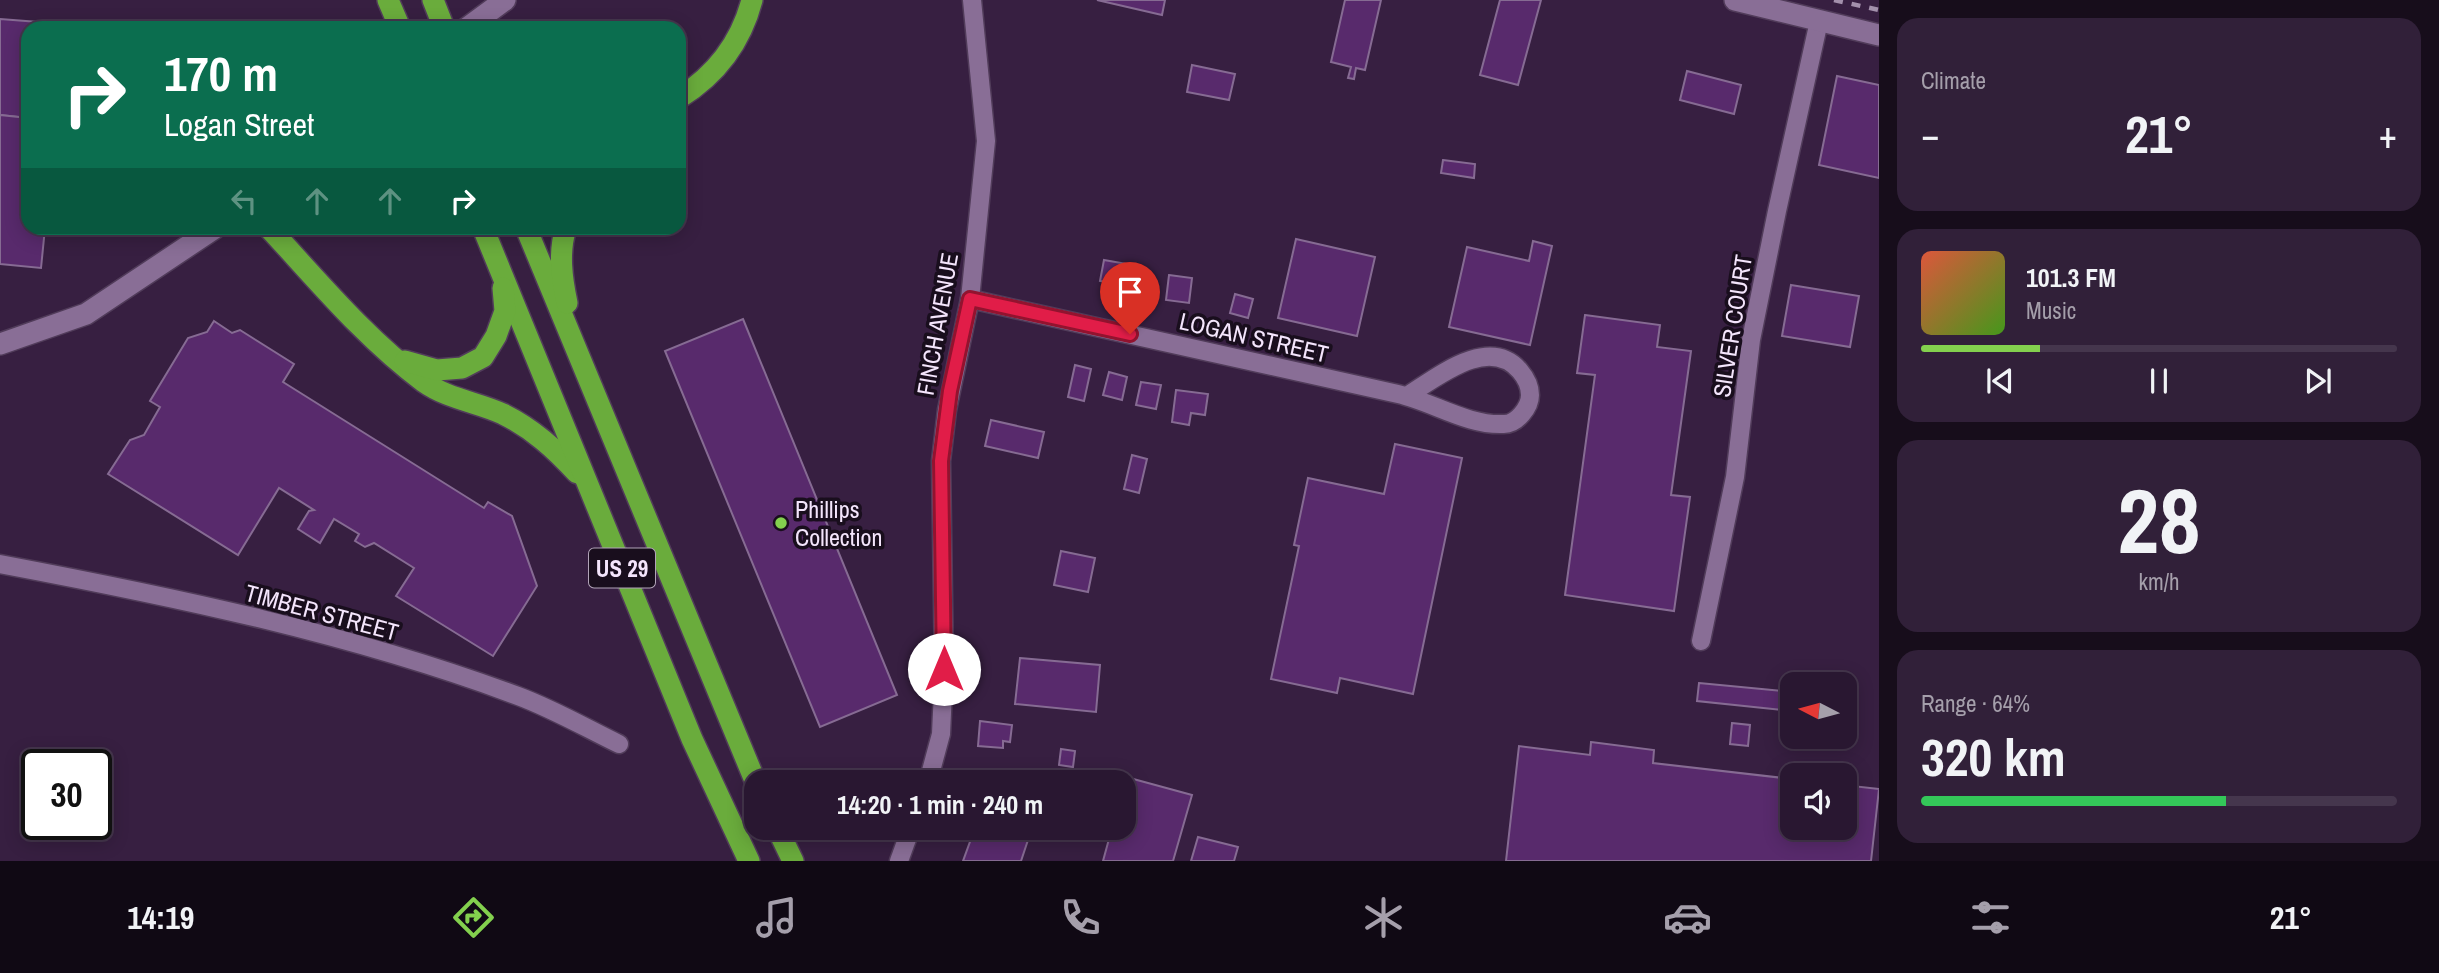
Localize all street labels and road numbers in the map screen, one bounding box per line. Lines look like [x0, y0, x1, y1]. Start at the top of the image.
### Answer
street label: FINCH AVENUE [909, 250, 965, 398]
street label: SILVER COURT [1705, 253, 1759, 399]
street label: LOGAN STREET [1176, 304, 1332, 370]
road number: US 29 [589, 548, 655, 588]
street label: TIMBER STREET [242, 576, 402, 648]

